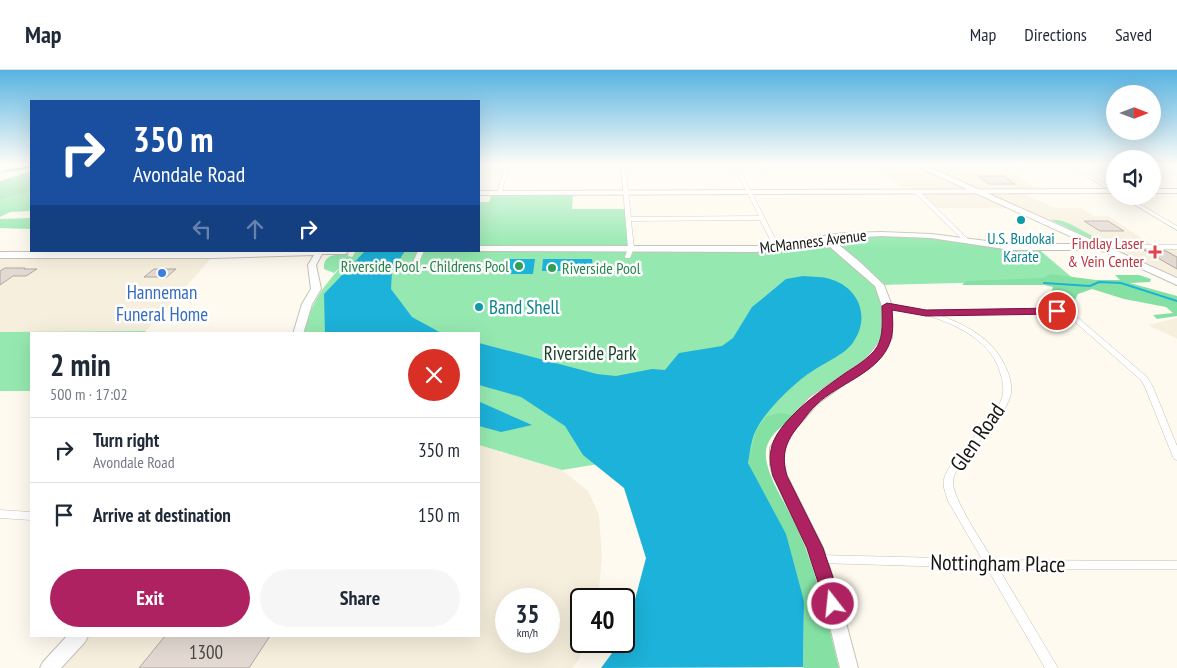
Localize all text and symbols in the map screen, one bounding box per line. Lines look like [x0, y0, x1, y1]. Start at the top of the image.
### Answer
text: Map [25, 19, 62, 50]
text: Map [970, 23, 996, 46]
text: Directions [1024, 23, 1087, 46]
text: Saved [1115, 23, 1152, 46]
north arrow [1106, 85, 1161, 140]
map controls [1106, 85, 1161, 205]
text: 350 m [133, 116, 214, 162]
icon: right [50, 120, 115, 185]
button: sound [1106, 150, 1161, 205]
text: Avondale Road [133, 160, 245, 188]
marker: U.S. Budokai Karate [1015, 214, 1027, 226]
icon: left [188, 215, 216, 243]
icon: ahead [241, 215, 269, 243]
icon: right [294, 215, 322, 243]
street label: McManness Avenue [758, 225, 868, 257]
place label: U.S. Budokai Karate [987, 228, 1055, 266]
place label: Findlay Laser & Vein Center [1068, 233, 1145, 271]
marker: Findlay Laser & Vein Center [1148, 245, 1162, 259]
place label: Riverside Pool - Childrens Pool [341, 256, 509, 276]
place label: Riverside Pool [562, 258, 641, 278]
marker: Riverside Pool - Childrens Pool [513, 260, 525, 272]
marker: Riverside Pool [546, 262, 558, 274]
marker: Hanneman Funeral Home [156, 267, 168, 279]
place label: Hanneman Funeral Home [116, 280, 208, 326]
pin [1036, 290, 1078, 332]
place label: Band Shell [489, 295, 560, 319]
icon: arrive [1043, 297, 1071, 325]
marker: Band Shell [473, 301, 485, 313]
park label: Riverside Park [544, 341, 637, 365]
text: 2 min [50, 345, 111, 384]
button: close [408, 349, 460, 401]
text: 500 m · 17:02 [50, 384, 128, 404]
street label: Glen Road [943, 397, 1011, 477]
text: Turn right [93, 428, 159, 452]
icon: right [50, 436, 78, 464]
text: 350 m [418, 438, 460, 462]
text: Avondale Road [93, 452, 175, 472]
icon: arrive [50, 501, 78, 529]
text: Arrive at destination [93, 503, 231, 527]
text: 150 m [418, 503, 460, 527]
street label: Nottingham Place [930, 548, 1066, 578]
button: Exit [50, 569, 250, 627]
button: Share [260, 569, 460, 627]
position arrow [806, 577, 858, 629]
speed limit sign: 40 [570, 588, 635, 653]
text: 35 [516, 598, 539, 630]
text: km/h [517, 625, 538, 640]
house number: 1300 [189, 640, 223, 664]

